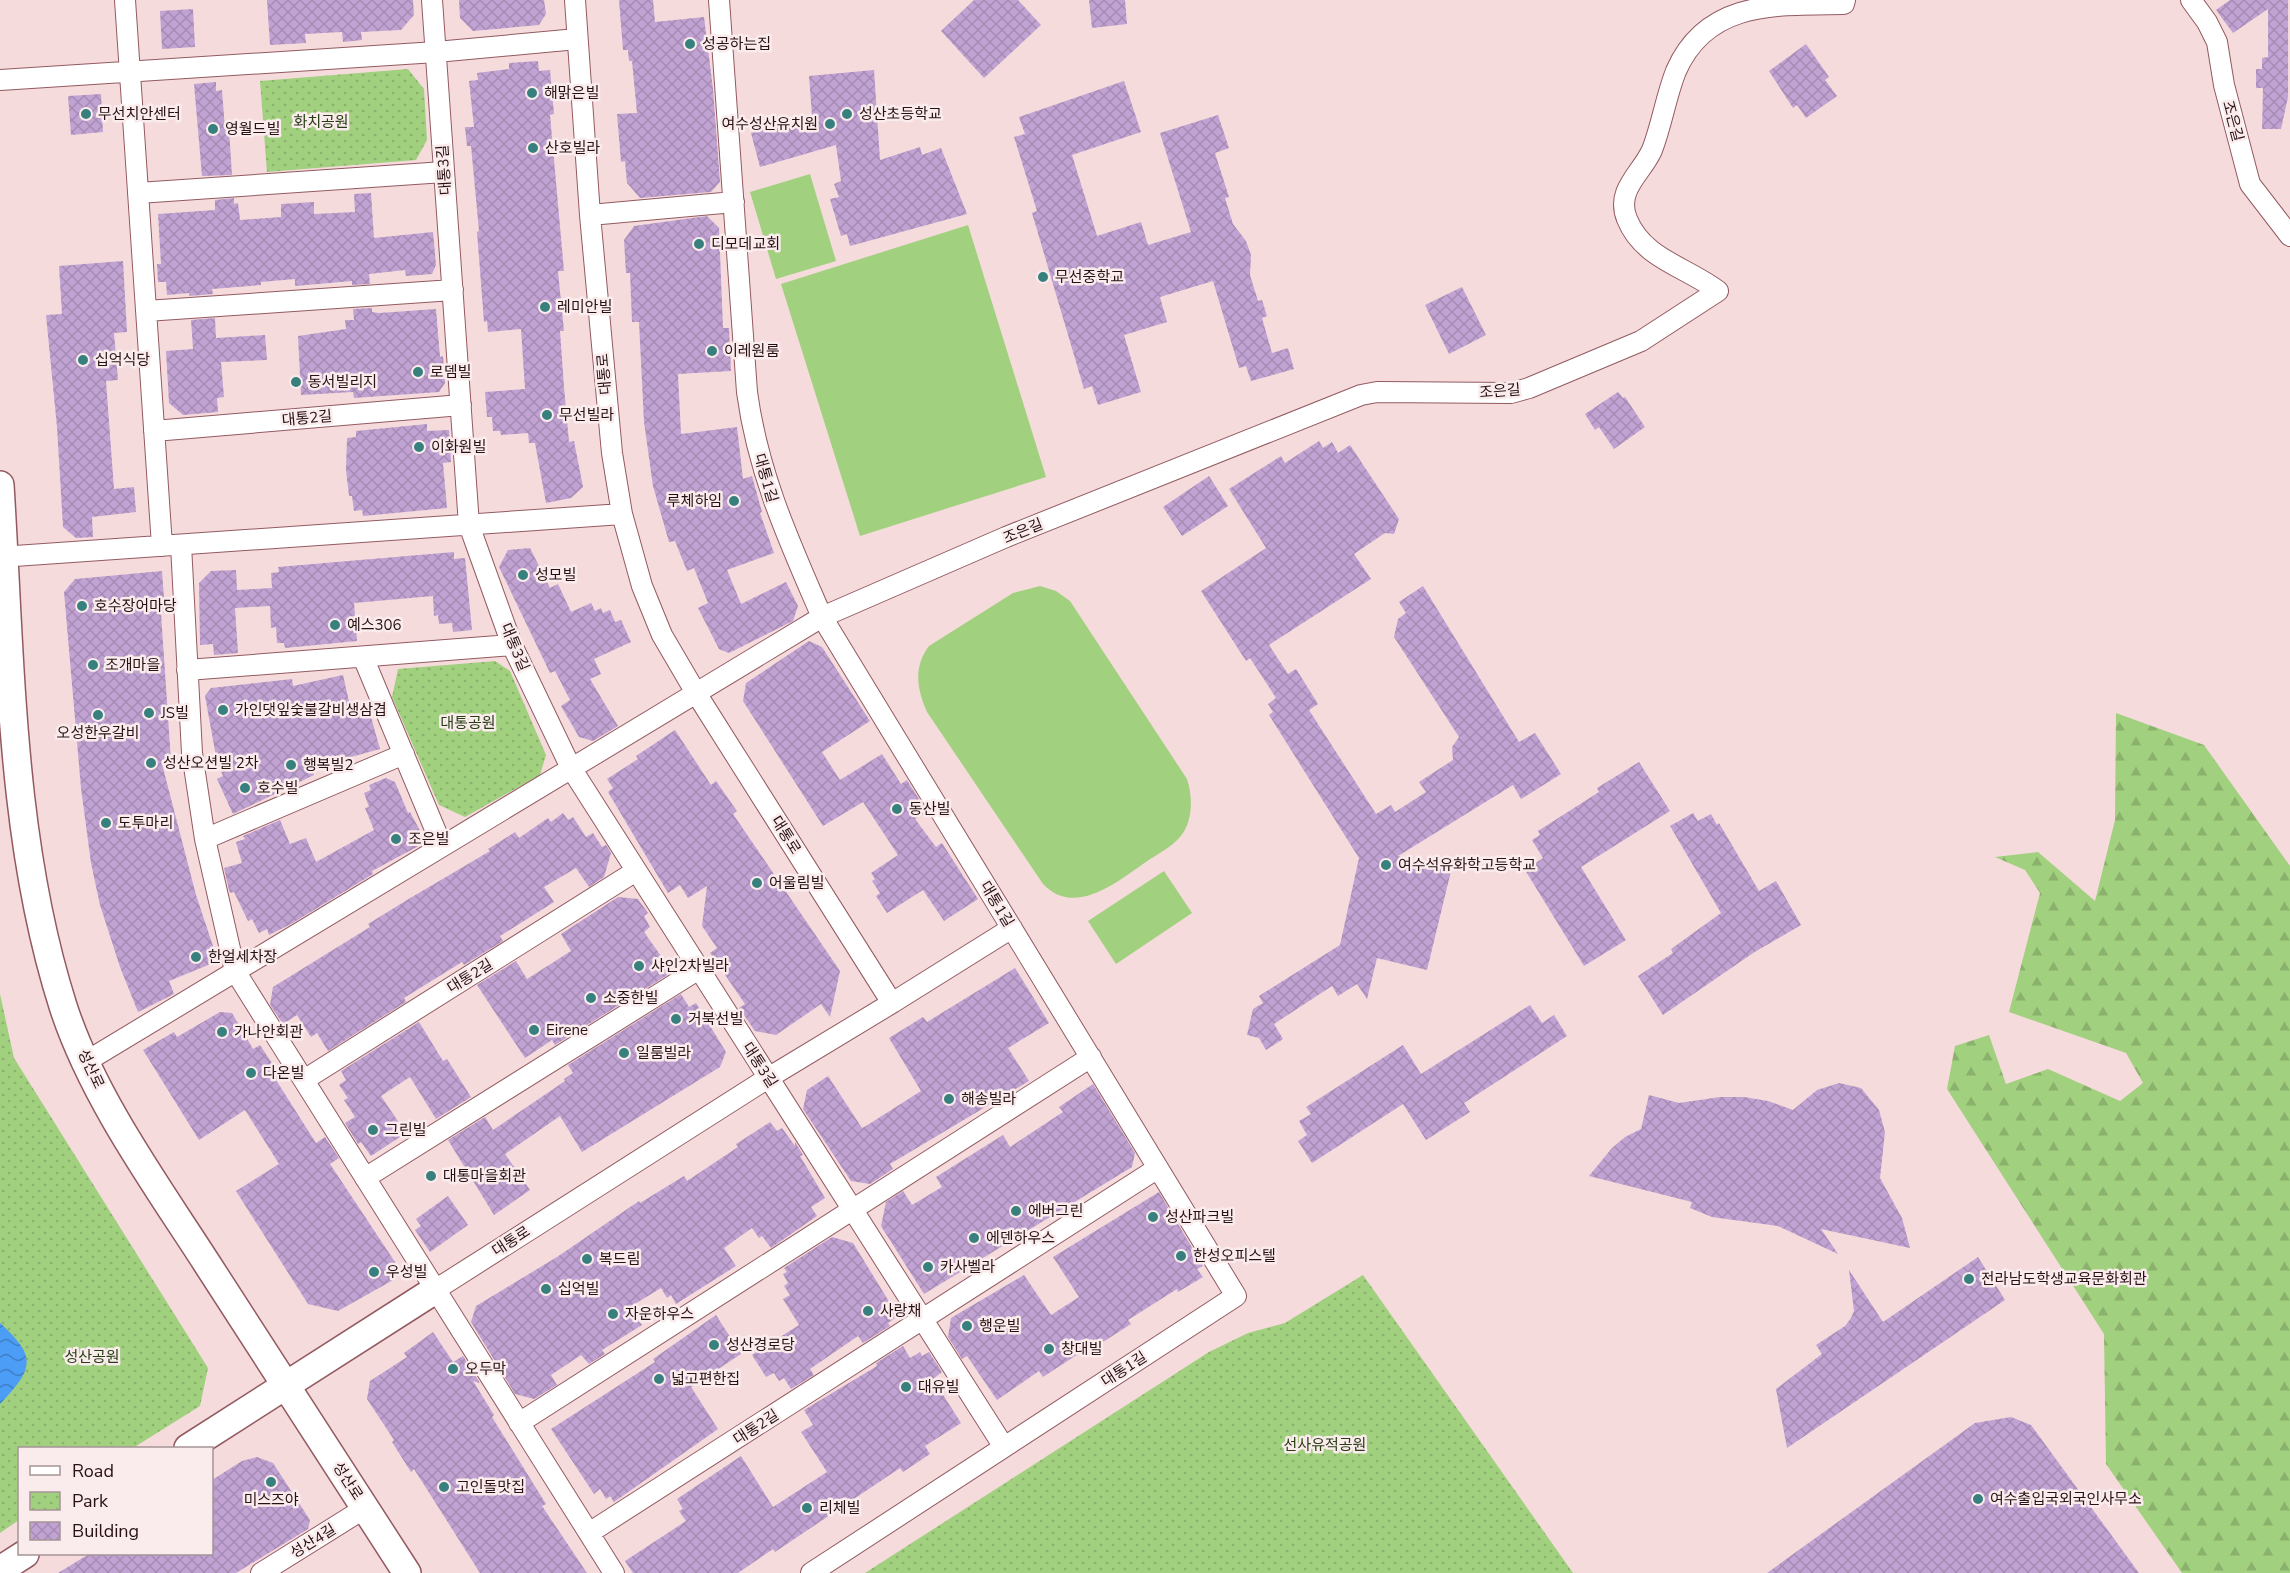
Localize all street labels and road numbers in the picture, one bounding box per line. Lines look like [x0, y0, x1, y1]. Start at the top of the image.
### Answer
street label: 조은길 [2218, 98, 2248, 144]
street label: 대통3길 [432, 144, 456, 196]
street label: 대통로 [592, 353, 616, 395]
street label: 조은길 [1479, 379, 1521, 403]
street label: 대통2길 [281, 406, 333, 430]
street label: 대통1길 [749, 451, 783, 505]
street label: 조은길 [1000, 514, 1046, 548]
street label: 대통3길 [496, 620, 534, 674]
street label: 대통로 [767, 812, 805, 858]
street label: 대통1길 [975, 877, 1019, 931]
street label: 대통2길 [443, 954, 497, 998]
street label: 대통3길 [738, 1038, 782, 1092]
street label: 성산로 [73, 1046, 109, 1092]
street label: 대통로 [488, 1221, 534, 1261]
street label: 대통1길 [1097, 1347, 1151, 1391]
street label: 대통2길 [729, 1405, 783, 1449]
street label: 성산로 [328, 1458, 368, 1504]
street label: 성산4길 [286, 1519, 340, 1563]

